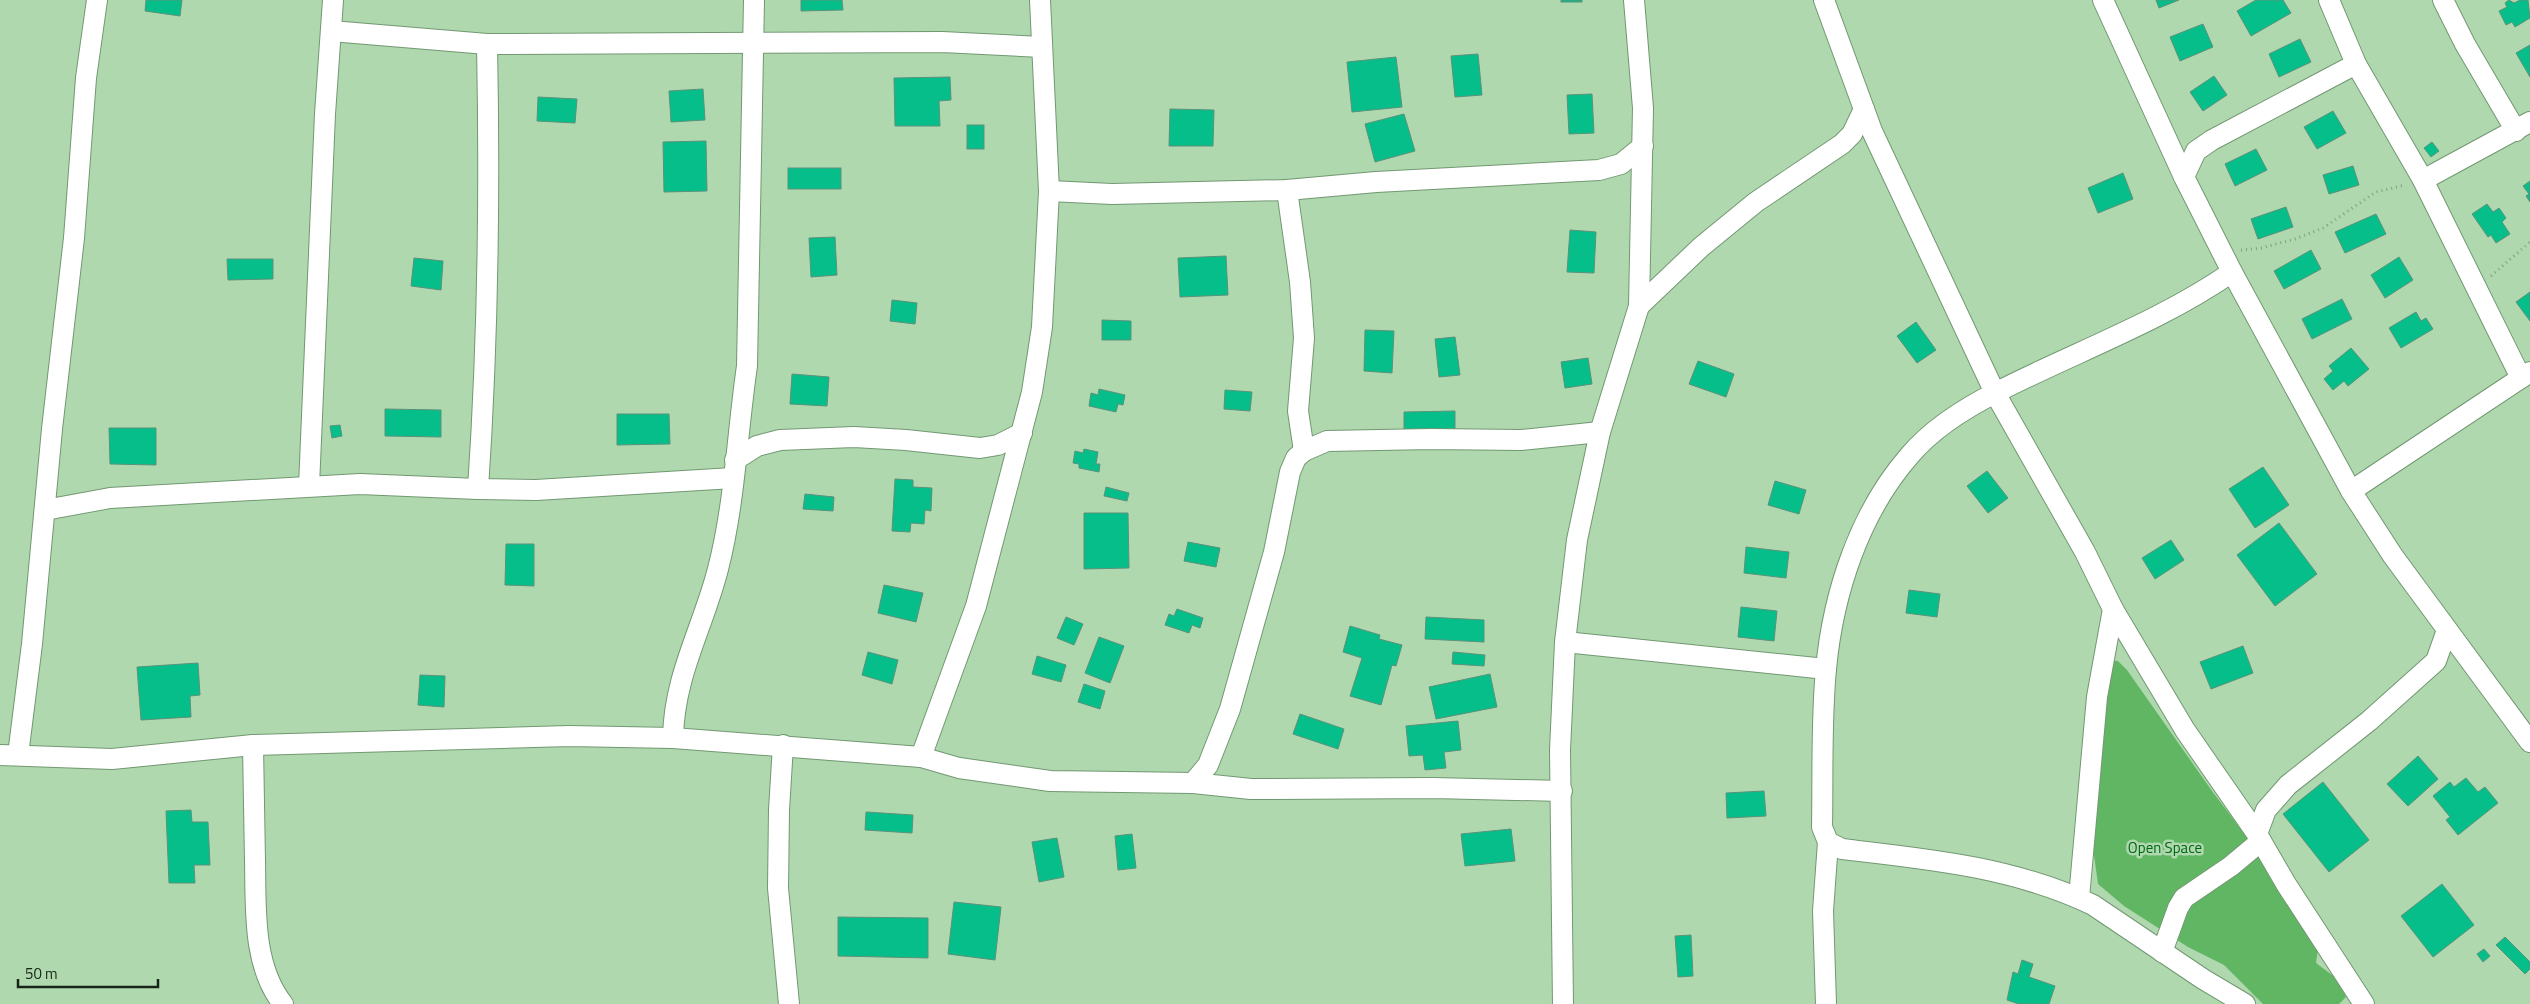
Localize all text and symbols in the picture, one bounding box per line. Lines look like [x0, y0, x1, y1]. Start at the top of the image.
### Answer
park label: Open Space [2128, 836, 2202, 859]
scale bar [18, 956, 158, 988]
text: 50 m [25, 962, 58, 985]

